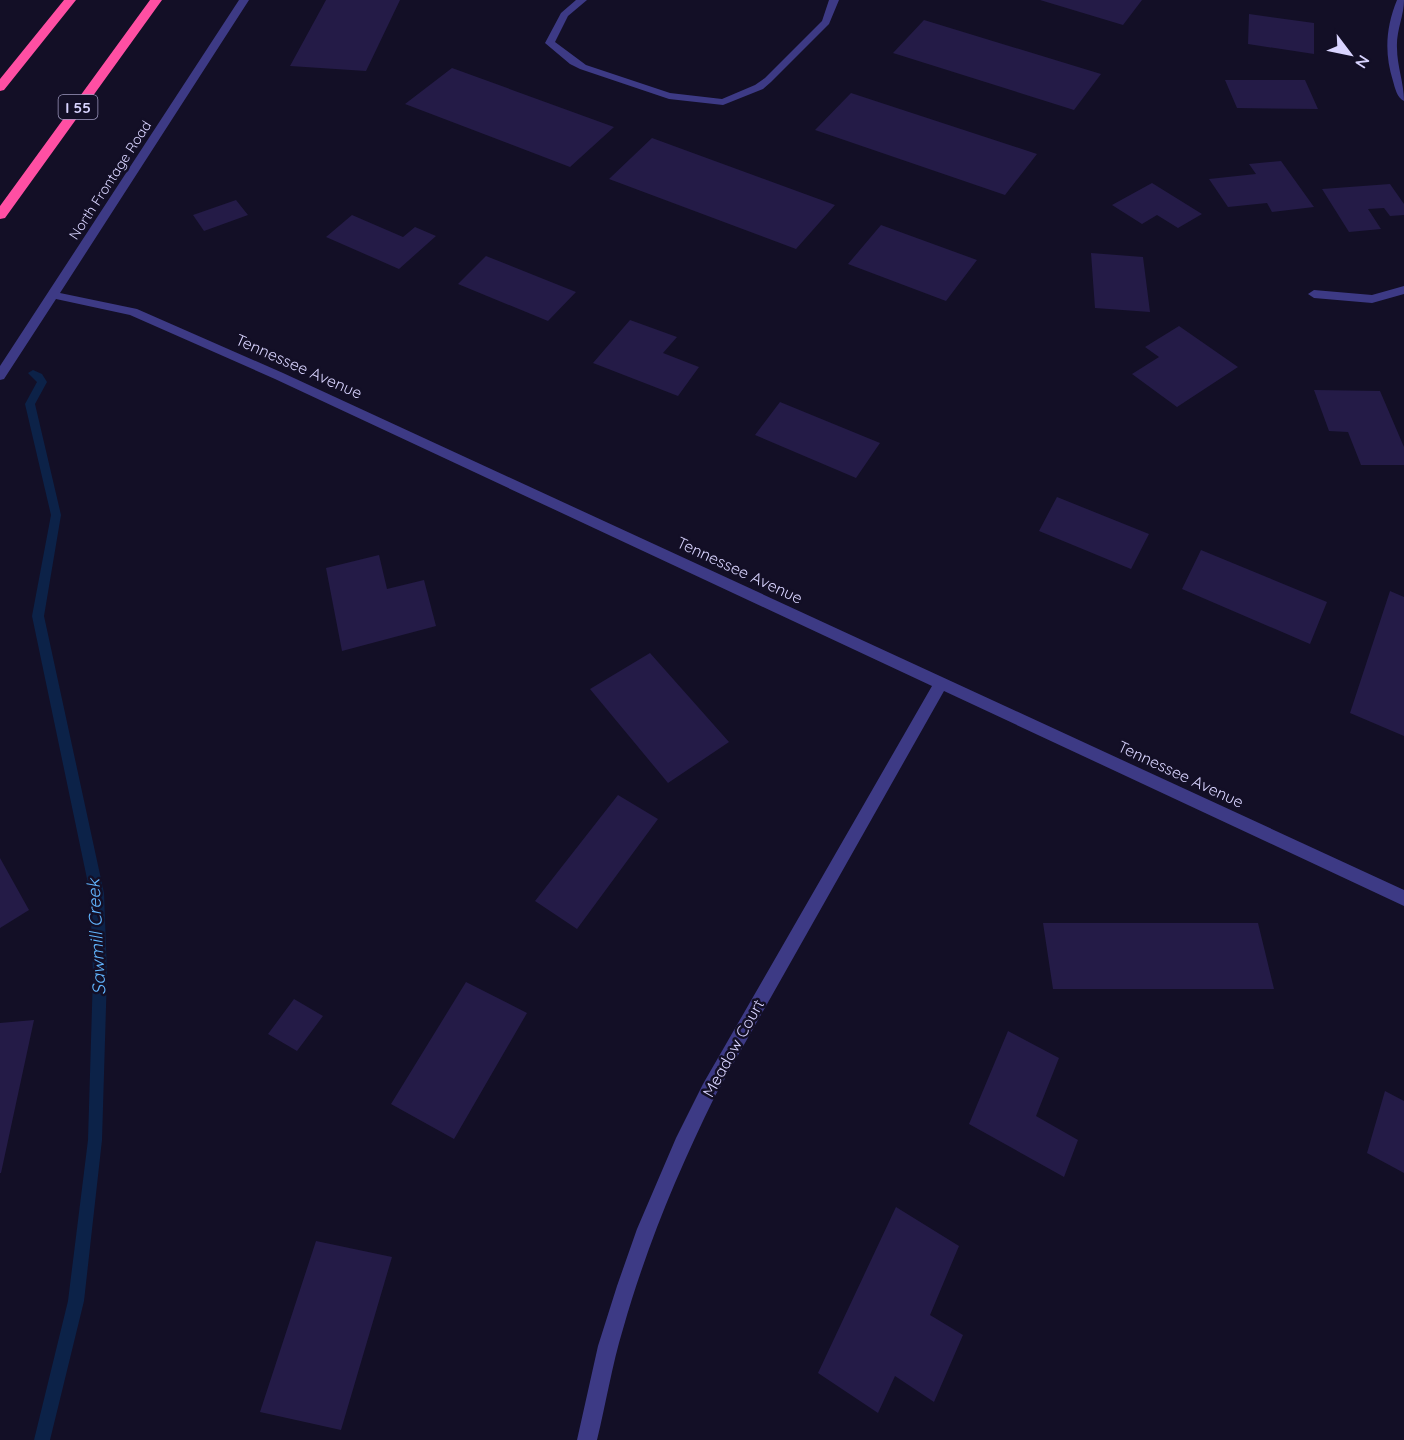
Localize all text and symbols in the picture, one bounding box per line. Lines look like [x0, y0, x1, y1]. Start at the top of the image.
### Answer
north arrow [1320, 24, 1380, 84]
text: N [1351, 52, 1374, 72]
road number: I 55 [58, 95, 98, 119]
street label: North Frontage Road [65, 117, 155, 243]
street label: Tennessee Avenue [233, 329, 365, 403]
street label: Tennessee Avenue [674, 532, 806, 608]
street label: Tennessee Avenue [1115, 736, 1247, 812]
water label: Sawmill Creek [81, 877, 111, 996]
street label: Meadow Court [698, 996, 768, 1100]

